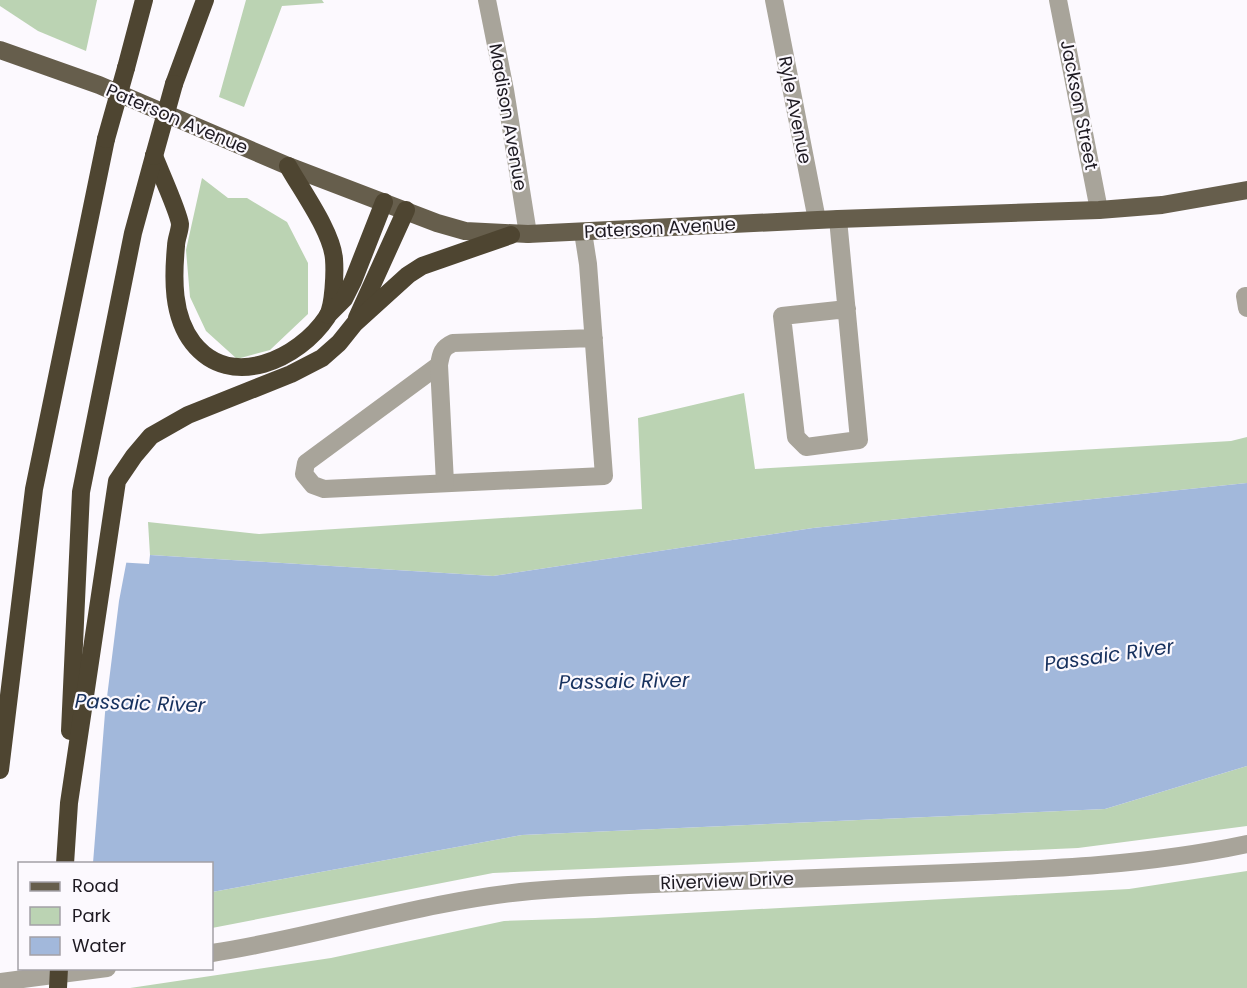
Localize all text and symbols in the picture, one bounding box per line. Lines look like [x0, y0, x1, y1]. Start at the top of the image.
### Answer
street label: Jackson Street [1055, 38, 1104, 172]
street label: Madison Avenue [483, 41, 534, 192]
street label: Ryle Avenue [773, 54, 818, 166]
street label: Paterson Avenue [102, 77, 252, 160]
street label: Paterson Avenue [583, 211, 736, 244]
water label: Passaic River [1042, 632, 1176, 678]
water label: Passaic River [558, 666, 690, 696]
water label: Passaic River [74, 687, 206, 719]
legend [18, 862, 213, 970]
street label: Riverview Drive [660, 866, 794, 895]
text: Road [72, 873, 119, 898]
text: Park [72, 903, 111, 928]
text: Water [72, 933, 126, 958]

